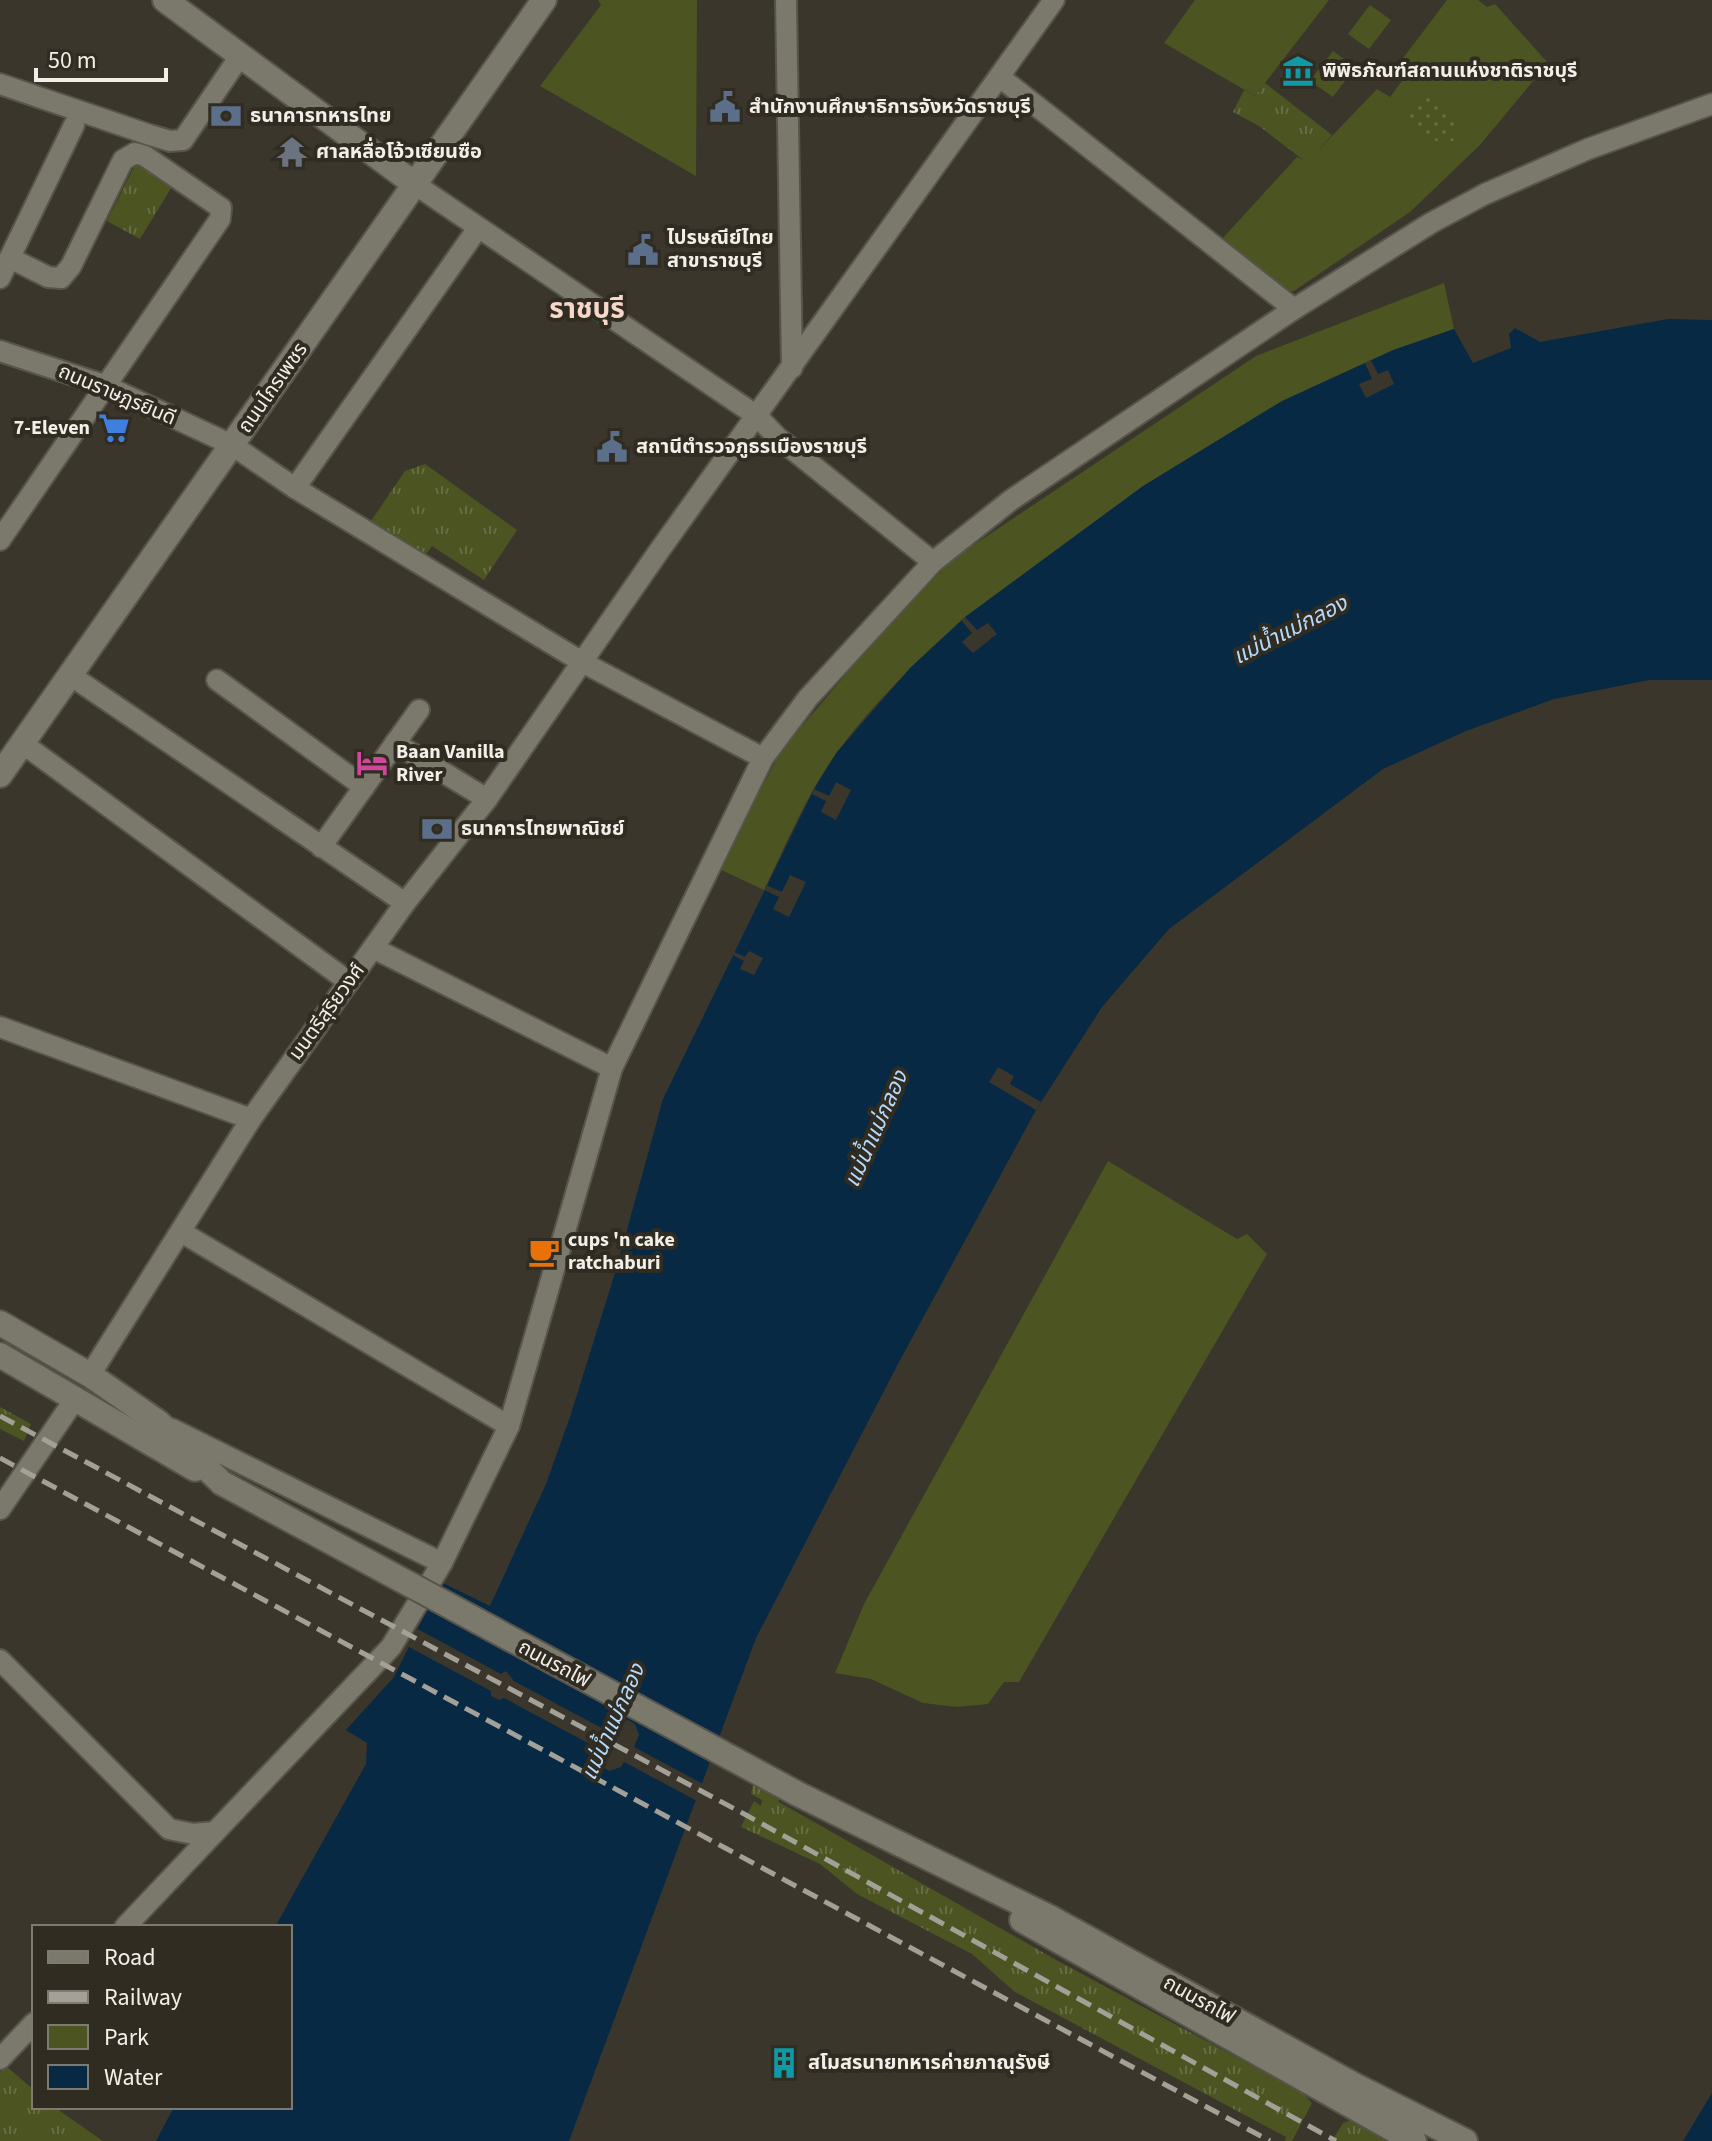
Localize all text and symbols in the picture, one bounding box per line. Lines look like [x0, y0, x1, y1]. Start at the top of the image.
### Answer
scale bar [36, 32, 166, 82]
text: 50 m [48, 43, 97, 78]
museum icon: พิพิธภัณฑ์สถานแห่งชาติราชบุรี [1281, 54, 1315, 88]
place label: พิพิธภัณฑ์สถานแห่งชาติราชบุรี [1322, 57, 1577, 85]
public building icon: สำนักงานศึกษาธิการจังหวัดราชบุรี [708, 90, 742, 124]
place label: สำนักงานศึกษาธิการจังหวัดราชบุรี [749, 93, 1031, 121]
bank icon: ธนาคารทหารไทย [209, 99, 243, 133]
place label: ธนาคารทหารไทย [250, 102, 391, 130]
temple icon: ศาลหลื่อโจ้วเซียนซือ [275, 135, 309, 169]
place label: ศาลหลื่อโจ้วเซียนซือ [316, 137, 482, 166]
place label: ไปรษณีย์ไทย สาขาราชบุรี [667, 224, 774, 275]
public building icon: ไปรษณีย์ไทย สาขาราชบุรี [626, 233, 660, 267]
district label: ราชบุรี [549, 289, 625, 329]
street label: ถนนไกรเพชร [232, 337, 314, 439]
street label: ถนนราษฎรยินดี [54, 358, 180, 432]
supermarket icon: 7-Eleven [97, 411, 131, 445]
place label: 7-Eleven [14, 414, 90, 442]
public building icon: สถานีตำรวจภูธรเมืองราชบุรี [595, 430, 629, 464]
place label: สถานีตำรวจภูธรเมืองราชบุรี [636, 433, 867, 461]
water label: แม่น้ำแม่กลอง [1227, 587, 1354, 673]
place label: Baan Vanilla River [396, 738, 505, 789]
hotel icon: Baan Vanilla River [355, 746, 389, 780]
bank icon: ธนาคารไทยพาณิชย์ [420, 812, 454, 846]
place label: ธนาคารไทยพาณิชย์ [461, 815, 625, 843]
street label: มนตรีสุริยวงศ์ [282, 958, 372, 1066]
water label: แม่น้ำแม่กลอง [836, 1064, 916, 1192]
place label: cups 'n cake ratchaburi [568, 1226, 675, 1277]
cafe icon: cups 'n cake ratchaburi [527, 1235, 561, 1269]
street label: ถนนรถไฟ [513, 1633, 595, 1695]
water label: แม่น้ำแม่กลอง [573, 1657, 653, 1785]
legend [32, 1925, 292, 2109]
text: Road [104, 1940, 156, 1975]
street label: ถนนรถไฟ [1158, 1969, 1240, 2031]
text: Railway [104, 1980, 182, 2015]
text: Park [104, 2020, 149, 2055]
building icon: สโมสรนายทหารค่ายภาณุรังษี [767, 2046, 801, 2080]
place label: สโมสรนายทหารค่ายภาณุรังษี [808, 2049, 1050, 2077]
text: Water [104, 2060, 163, 2095]

